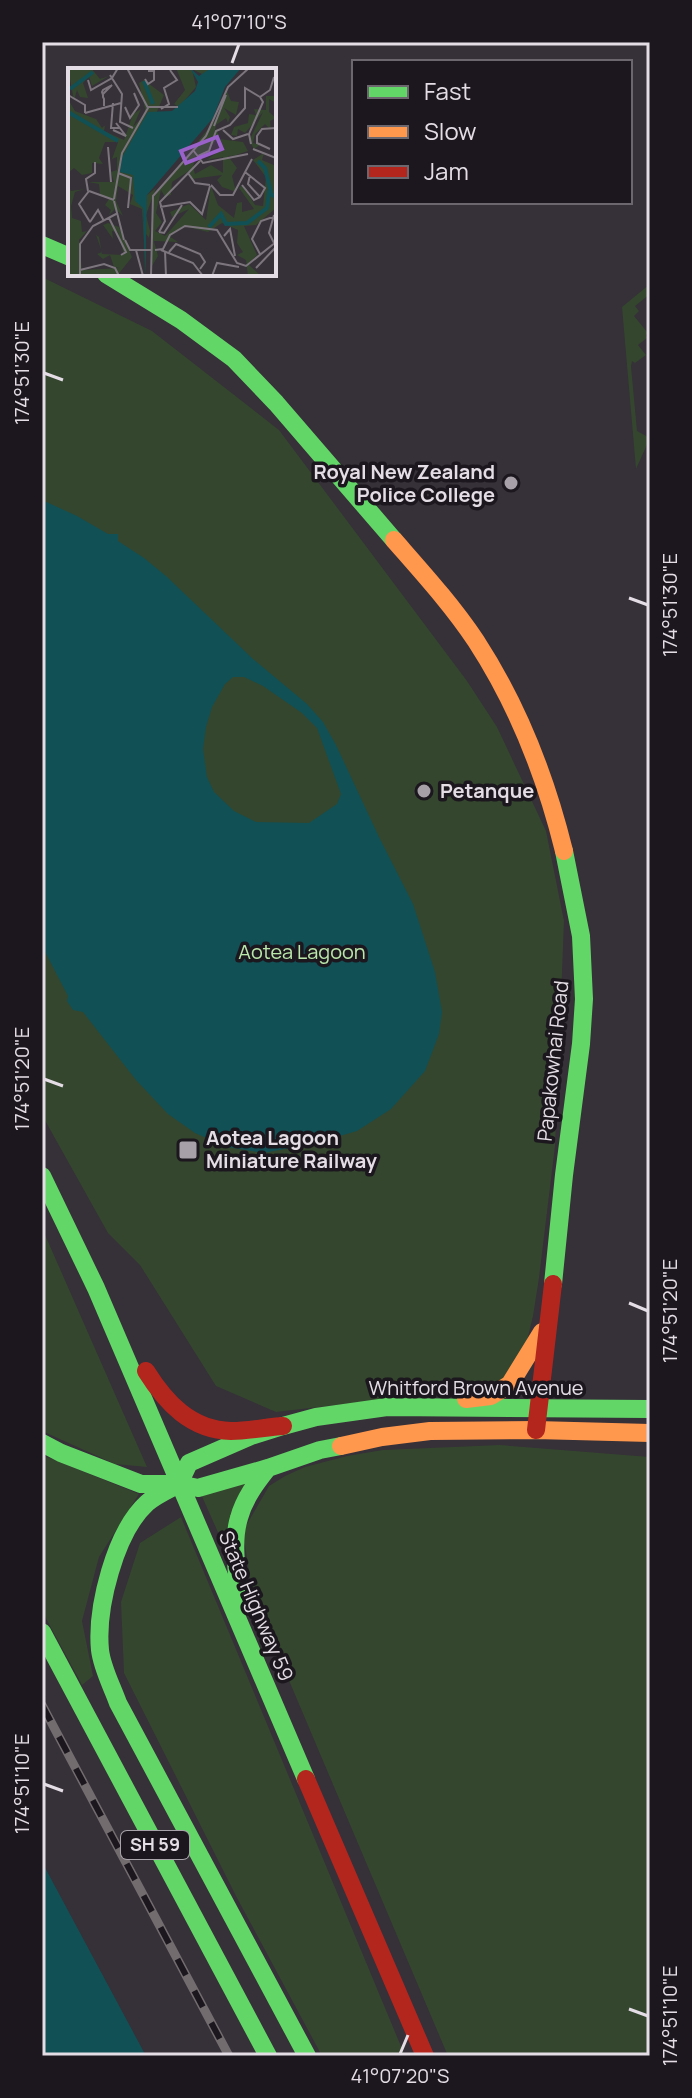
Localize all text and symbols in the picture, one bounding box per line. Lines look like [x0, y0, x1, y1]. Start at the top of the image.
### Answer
text: 41°07'10"S [191, 8, 287, 35]
legend [352, 60, 632, 204]
inset map [68, 68, 276, 276]
text: Fast [424, 74, 471, 107]
text: Slow [424, 114, 477, 147]
text: Jam [424, 154, 469, 187]
text: 174°51'30"E [8, 321, 35, 425]
place label: Royal New Zealand Police College [313, 458, 495, 508]
marker: Royal New Zealand Police College [502, 474, 520, 492]
text: 174°51'30"E [656, 553, 683, 657]
place label: Petanque [440, 777, 534, 804]
marker: Petanque [415, 782, 433, 800]
park label: Aotea Lagoon [238, 938, 366, 965]
street label: Papakowhai Road [531, 979, 574, 1143]
text: 174°51'20"E [8, 1027, 35, 1131]
place label: Aotea Lagoon Miniature Railway [206, 1124, 378, 1174]
marker: Aotea Lagoon Miniature Railway [177, 1139, 199, 1161]
text: 174°51'20"E [656, 1259, 683, 1363]
street label: Whitford Brown Avenue [368, 1374, 584, 1401]
street label: State Highway 59 [213, 1527, 300, 1685]
text: 174°51'10"E [8, 1734, 35, 1834]
road number: SH 59 [121, 1831, 189, 1859]
text: 174°51'10"E [656, 1966, 683, 2066]
text: 41°07'20"S [351, 2062, 449, 2089]

